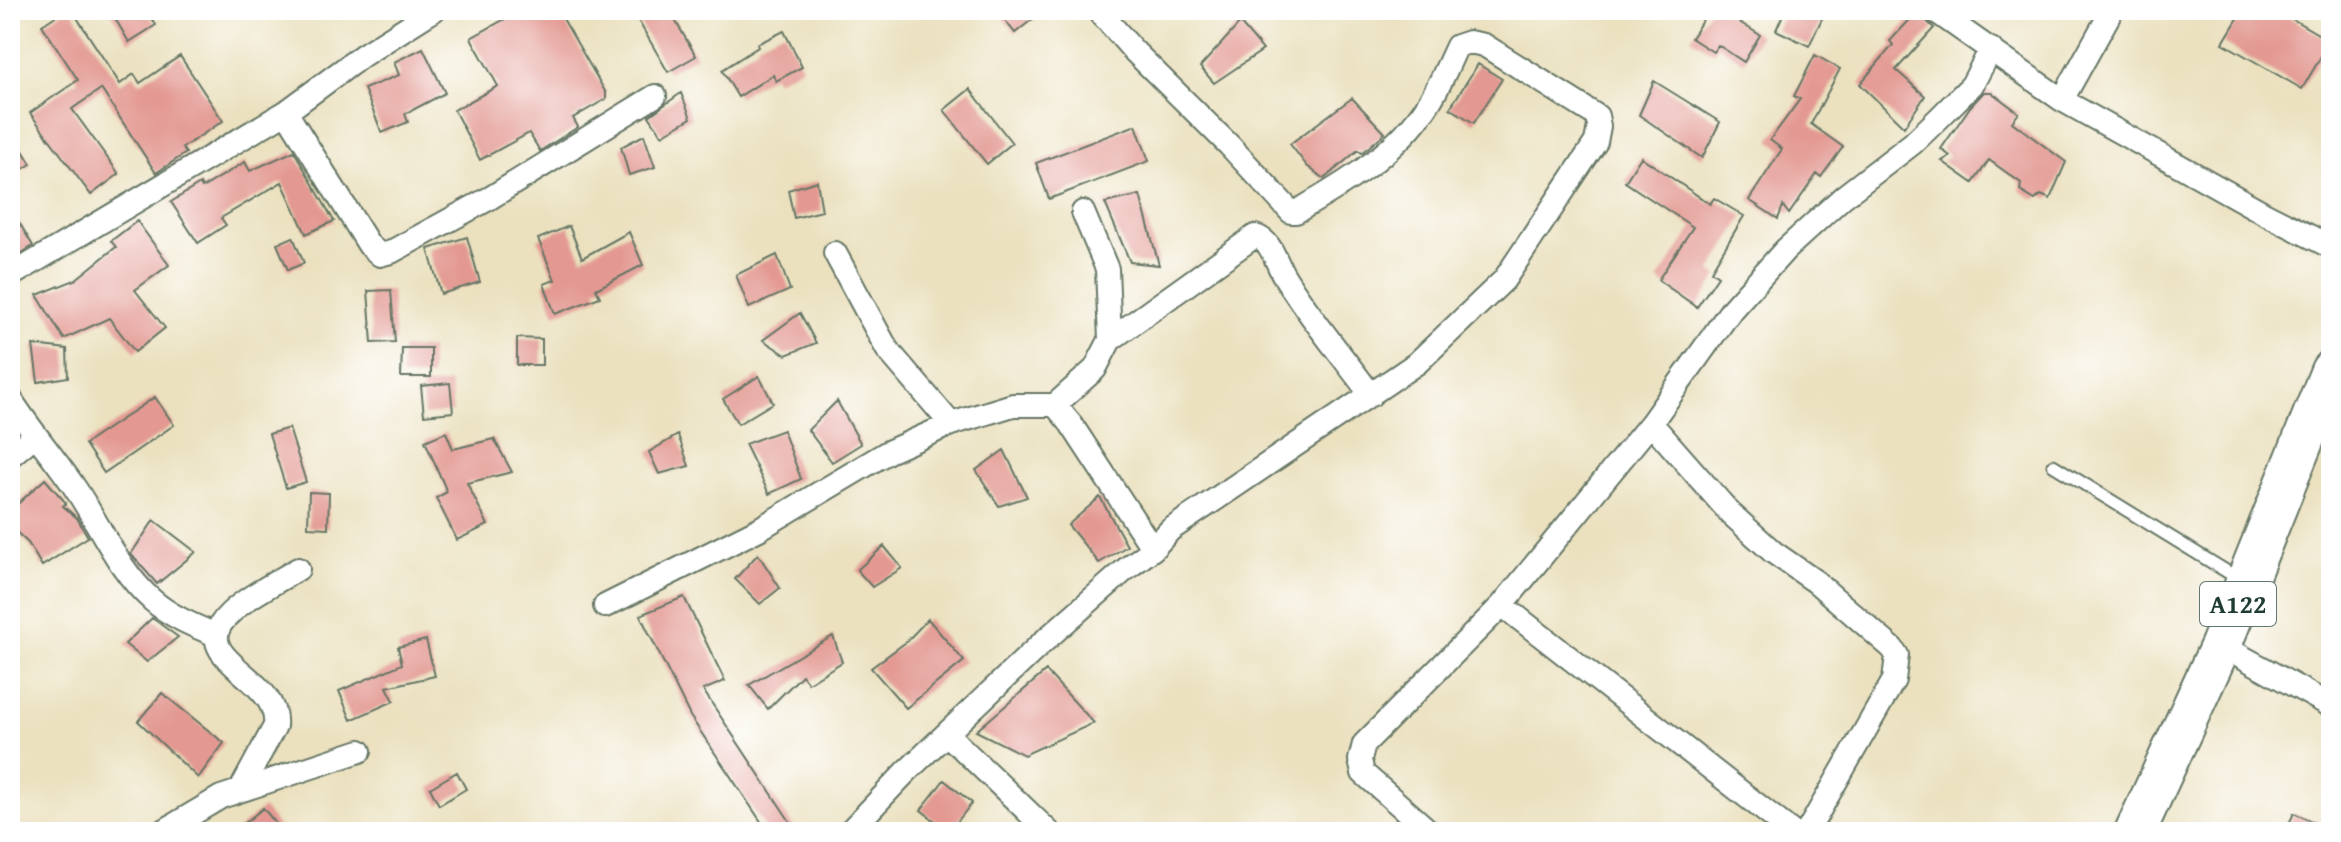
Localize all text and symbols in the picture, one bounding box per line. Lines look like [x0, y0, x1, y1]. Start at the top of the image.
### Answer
road number: A122 [2200, 582, 2276, 626]

